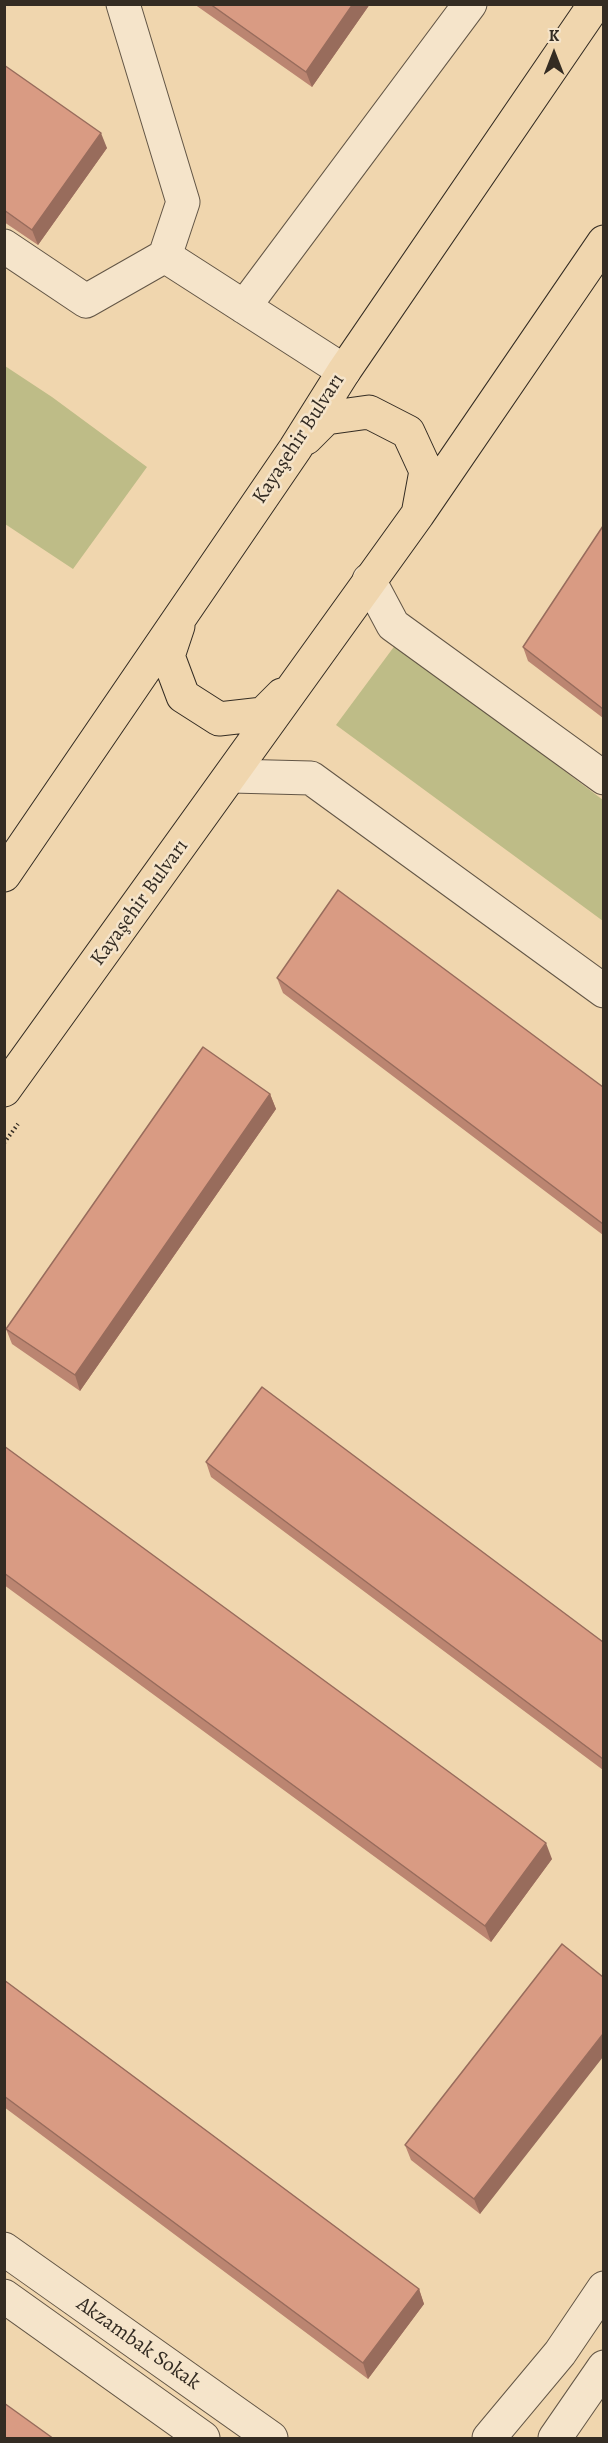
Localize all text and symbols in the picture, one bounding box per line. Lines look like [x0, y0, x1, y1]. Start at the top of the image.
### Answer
north arrow [524, 24, 584, 84]
text: K [549, 25, 559, 47]
street label: Kayaşehir Bulvarı [248, 369, 350, 509]
street label: Kayaşehir Bulvarı [86, 835, 194, 971]
street label: Akzambak Sokak [71, 2292, 205, 2396]

